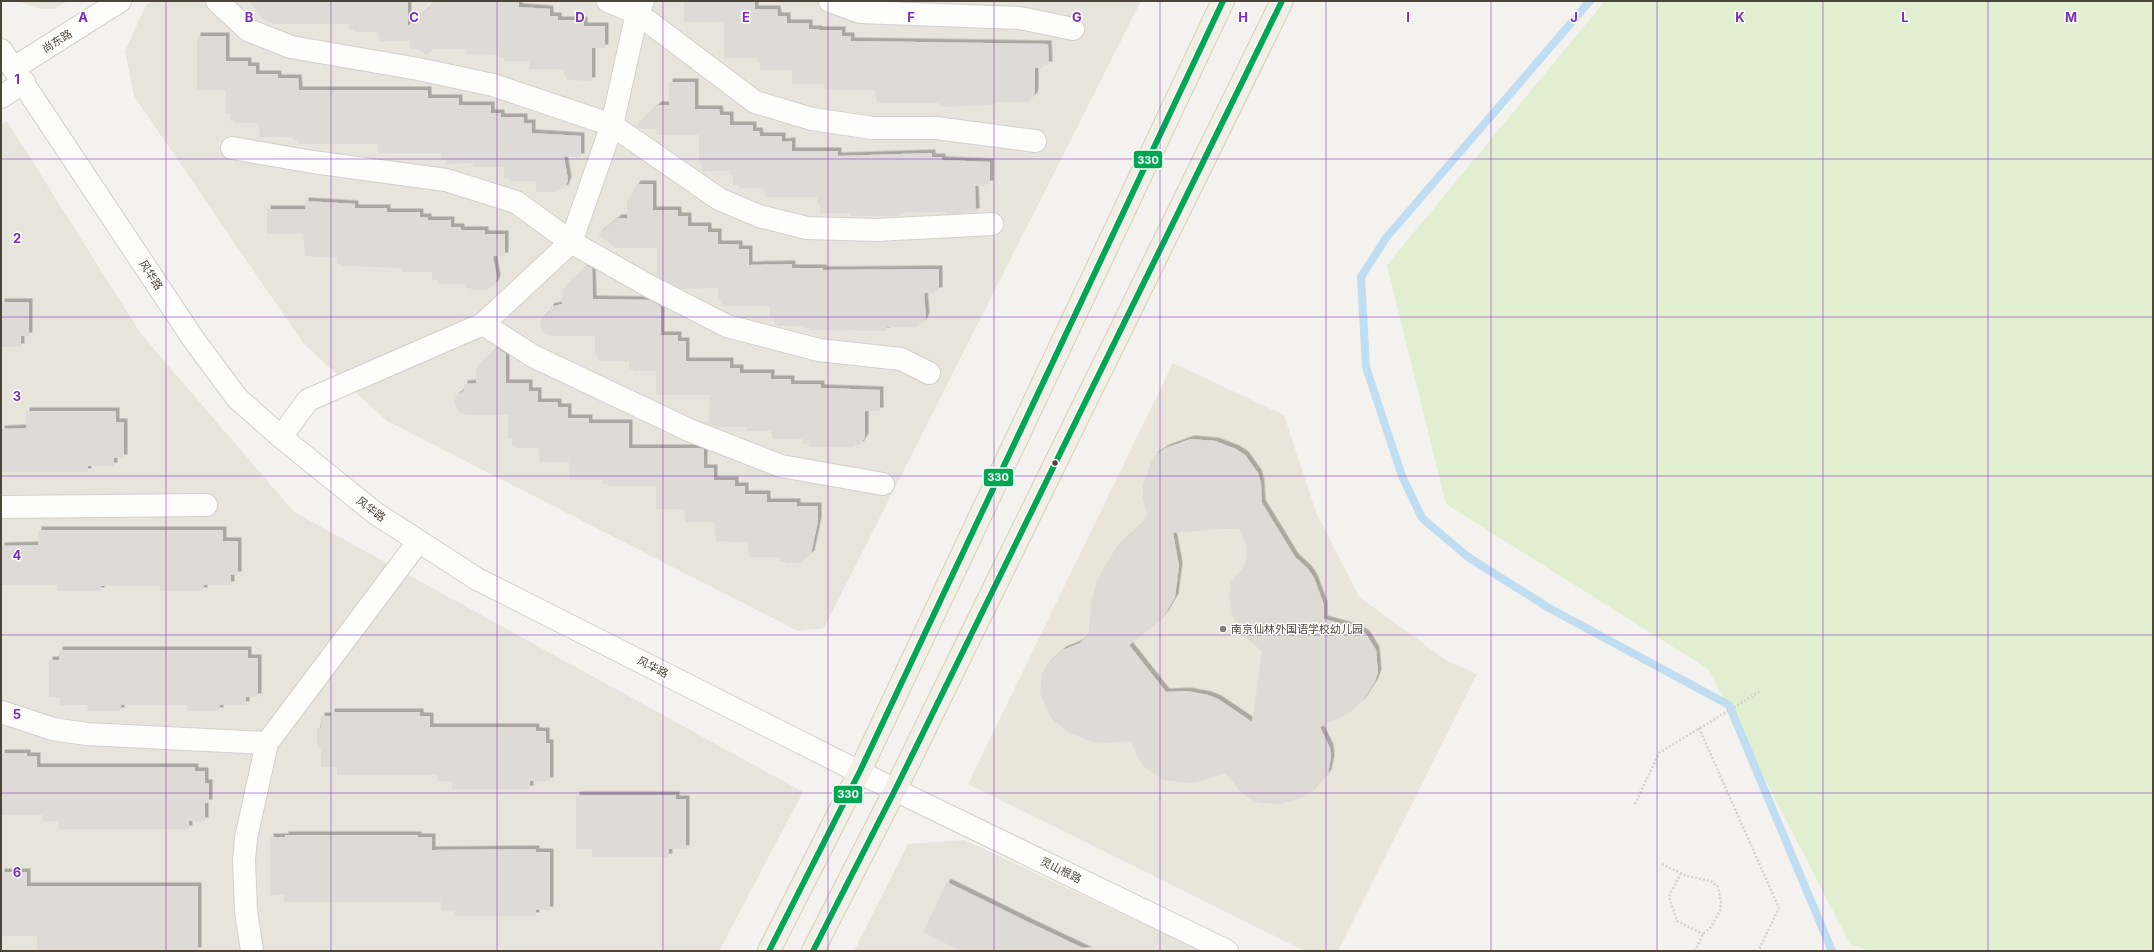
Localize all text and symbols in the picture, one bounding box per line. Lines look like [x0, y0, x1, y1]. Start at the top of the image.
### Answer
text: A [78, 9, 88, 25]
text: B [245, 9, 254, 25]
text: C [409, 9, 419, 25]
text: D [575, 9, 585, 25]
text: E [742, 9, 750, 25]
text: F [907, 9, 915, 25]
text: G [1072, 9, 1082, 25]
text: H [1238, 9, 1248, 25]
text: I [1406, 9, 1410, 25]
text: J [1570, 9, 1578, 25]
text: K [1735, 9, 1745, 25]
text: L [1901, 9, 1909, 25]
text: M [2065, 9, 2077, 25]
street label: 尚东路 [39, 26, 75, 56]
text: 1 [14, 71, 20, 87]
line badge: 330 [1133, 150, 1163, 169]
text: 330 [1137, 153, 1159, 167]
text: 2 [13, 230, 21, 246]
street label: 风华路 [136, 257, 166, 293]
text: 3 [13, 388, 21, 404]
unlabelled marker [1050, 458, 1060, 468]
line badge: 330 [983, 468, 1014, 487]
text: 330 [987, 470, 1009, 484]
street label: 风华路 [354, 493, 388, 525]
text: 4 [13, 547, 22, 563]
place label: 南京仙林外国语学校幼儿园 [1231, 622, 1363, 636]
marker: 南京仙林外国语学校幼儿园 [1218, 624, 1228, 634]
street label: 风华路 [635, 653, 671, 681]
text: 5 [13, 706, 21, 722]
line badge: 330 [833, 785, 863, 804]
text: 330 [837, 787, 859, 801]
street label: 灵山根路 [1038, 854, 1084, 886]
text: 6 [13, 864, 21, 880]

